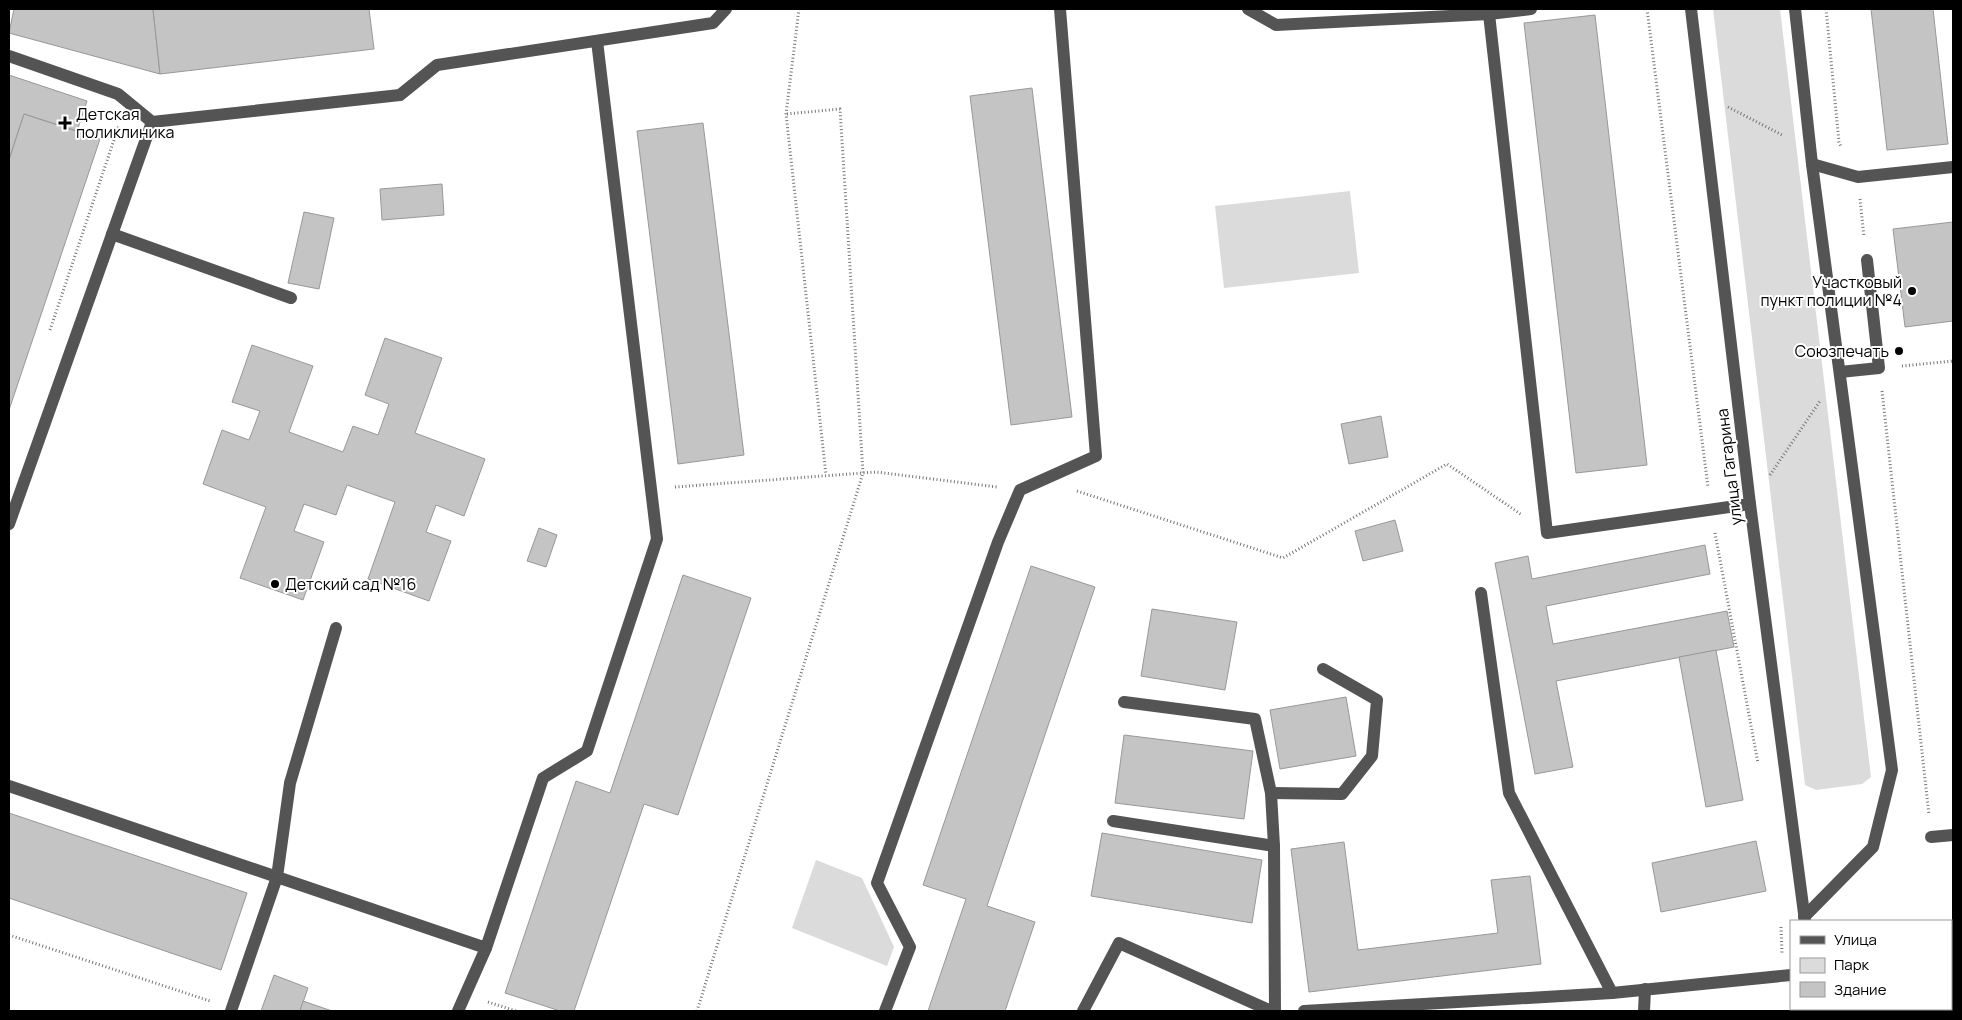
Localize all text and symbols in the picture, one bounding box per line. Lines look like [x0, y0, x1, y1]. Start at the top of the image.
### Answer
place label: Детская поликлиника [76, 103, 174, 143]
marker: Детская поликлиника [58, 116, 72, 130]
place label: Участковый пункт полиции №4 [1760, 271, 1902, 311]
marker: Участковый пункт полиции №4 [1906, 285, 1918, 297]
place label: Союзпечать [1795, 340, 1889, 362]
marker: Союзпечать [1893, 345, 1905, 357]
street label: улица Гагарина [1711, 407, 1747, 527]
place label: Детский сад №16 [285, 573, 417, 595]
marker: Детский сад №16 [269, 578, 281, 590]
legend [1790, 920, 1952, 1010]
text: Улица [1834, 929, 1877, 950]
text: Парк [1834, 954, 1870, 975]
text: Здание [1834, 979, 1887, 1000]

